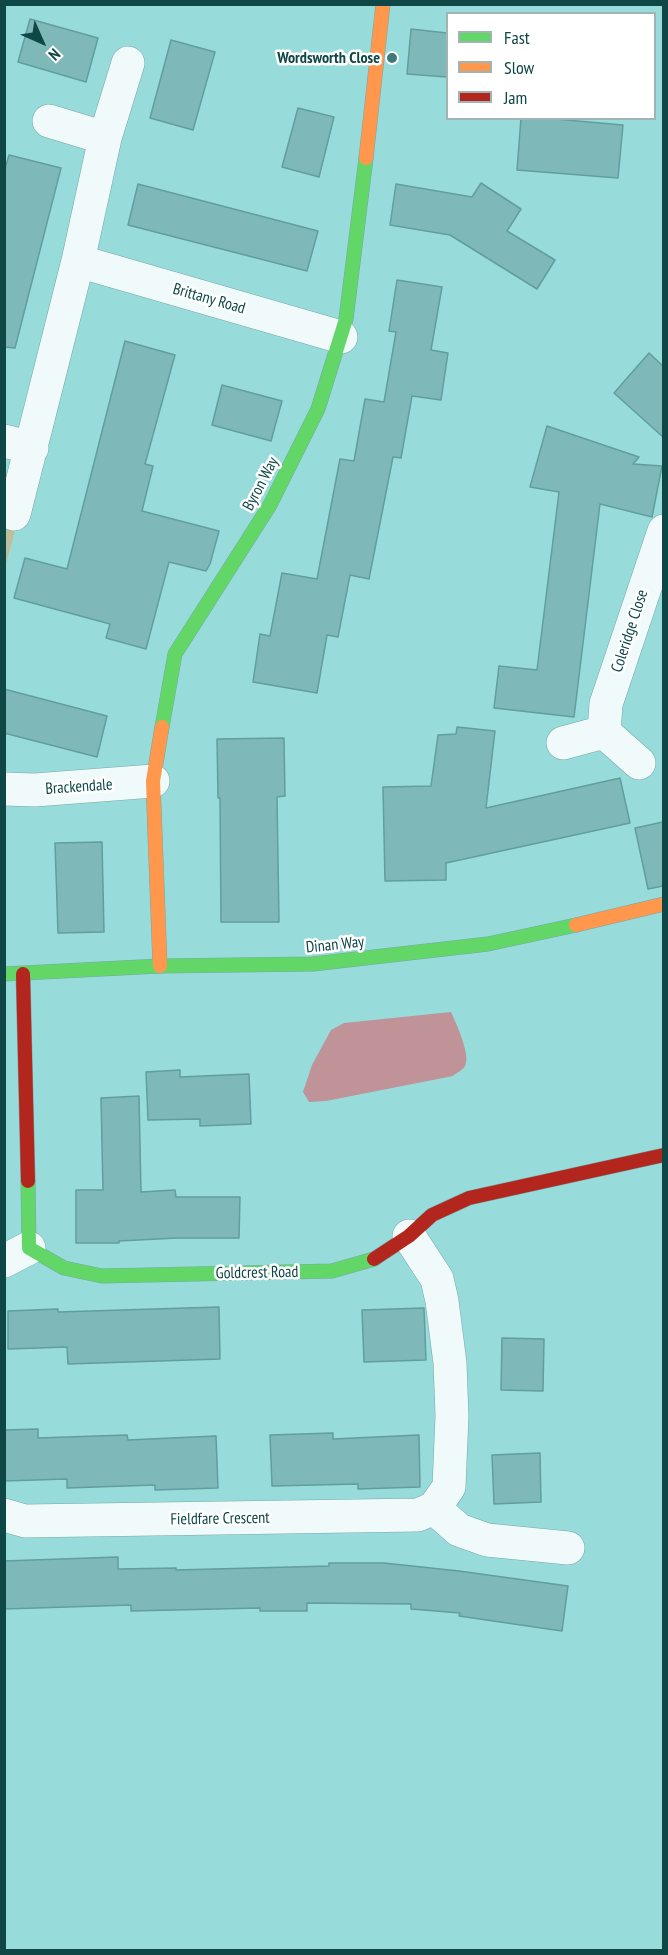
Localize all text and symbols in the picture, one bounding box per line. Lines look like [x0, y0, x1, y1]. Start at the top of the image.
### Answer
north arrow [12, 12, 72, 72]
legend [446, 12, 656, 120]
text: Fast [504, 26, 530, 49]
text: N [45, 45, 65, 65]
place label: Wordsworth Close [277, 48, 380, 68]
marker: Wordsworth Close [385, 51, 399, 65]
text: Slow [504, 56, 534, 79]
text: Jam [504, 86, 527, 109]
street label: Brittany Road [171, 280, 247, 318]
street label: Byron Way [239, 454, 283, 514]
street label: Coleridge Close [608, 587, 652, 675]
street label: Brackendale [45, 775, 113, 799]
street label: Dinan Way [305, 932, 365, 958]
street label: Goldcrest Road [216, 1263, 298, 1283]
street label: Fieldfare Crescent [170, 1509, 270, 1529]

